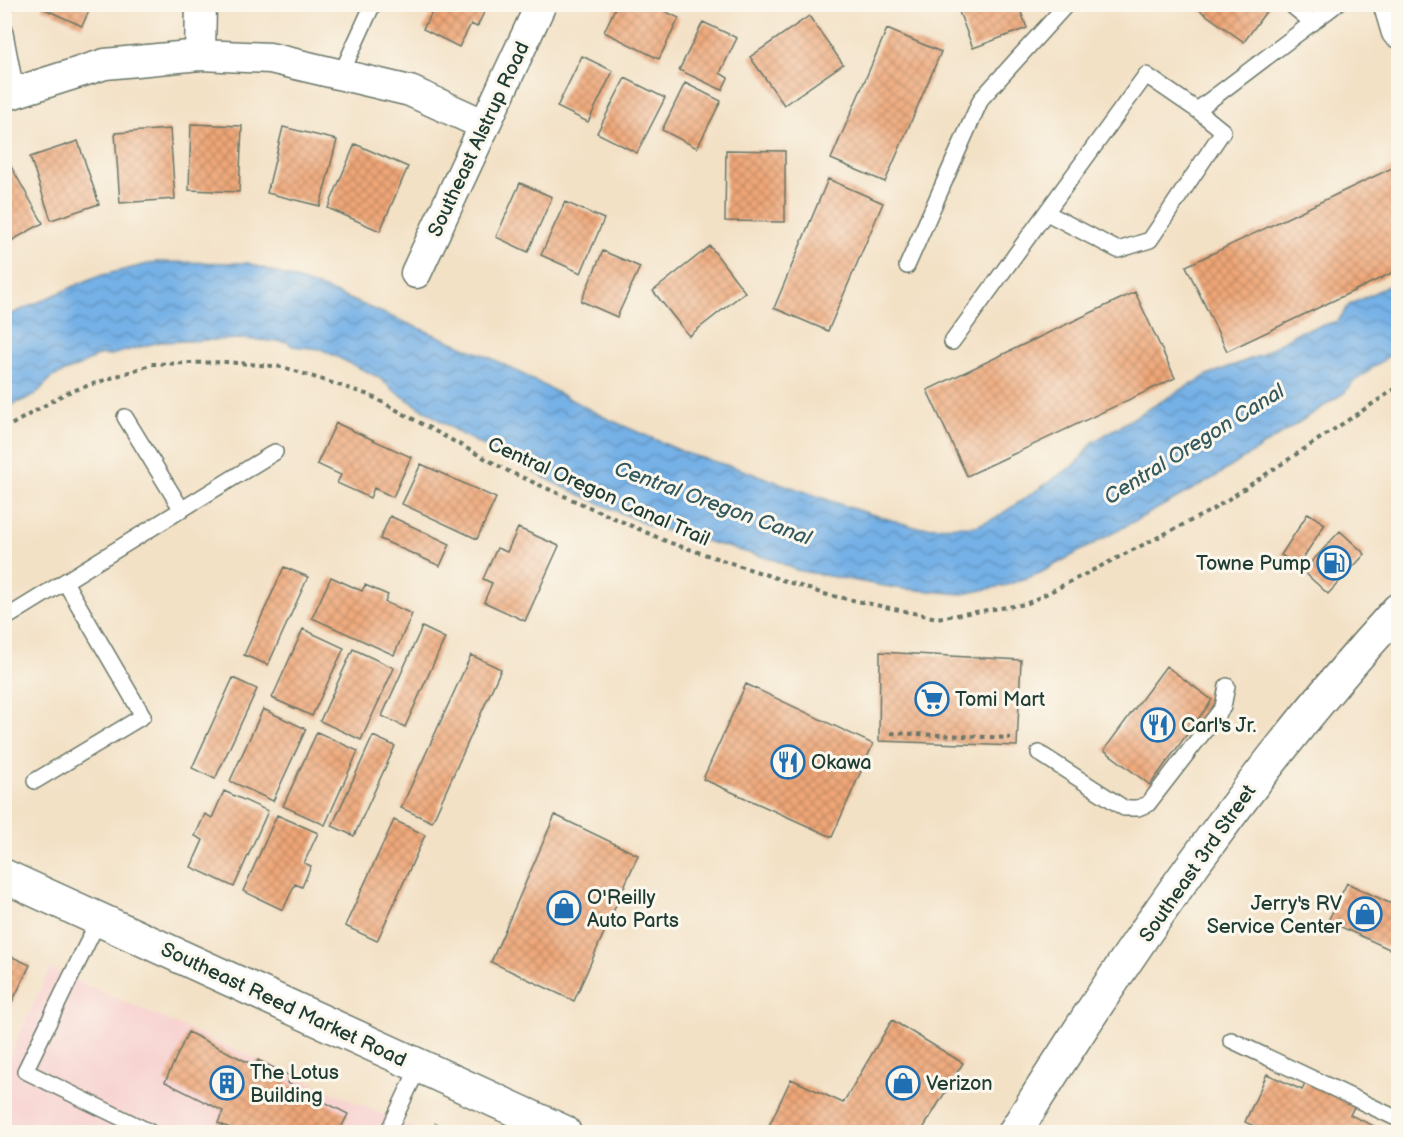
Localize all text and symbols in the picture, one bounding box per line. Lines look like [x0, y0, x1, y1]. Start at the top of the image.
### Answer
street label: Southeast Alstrup Road [423, 38, 535, 241]
water label: Central Oregon Canal [1099, 378, 1290, 510]
street label: Central Oregon Canal Trail [484, 431, 714, 551]
water label: Central Oregon Canal [611, 456, 815, 550]
fuel station icon: Towne Pump [1316, 545, 1352, 581]
place label: Towne Pump [1196, 552, 1311, 576]
supermarket icon: Tomi Mart [914, 681, 950, 717]
place label: Tomi Mart [955, 688, 1045, 712]
restaurant icon: Carl's Jr. [1140, 707, 1176, 743]
place label: Carl's Jr. [1181, 714, 1256, 738]
restaurant icon: Okawa [770, 744, 806, 780]
place label: Okawa [811, 751, 872, 775]
street label: Southeast 3rd Street [1134, 780, 1261, 947]
place label: O'Reilly Auto Parts [587, 886, 679, 933]
shop icon: O'Reilly Auto Parts [546, 890, 582, 926]
place label: Jerry's RV Service Center [1207, 892, 1343, 939]
shop icon: Jerry's RV Service Center [1347, 896, 1383, 932]
street label: Southeast Reed Market Road [157, 937, 410, 1072]
place label: The Lotus Building [250, 1061, 339, 1108]
building icon: The Lotus Building [209, 1065, 245, 1101]
shop icon: Verizon [885, 1065, 921, 1101]
place label: Verizon [926, 1072, 993, 1096]

